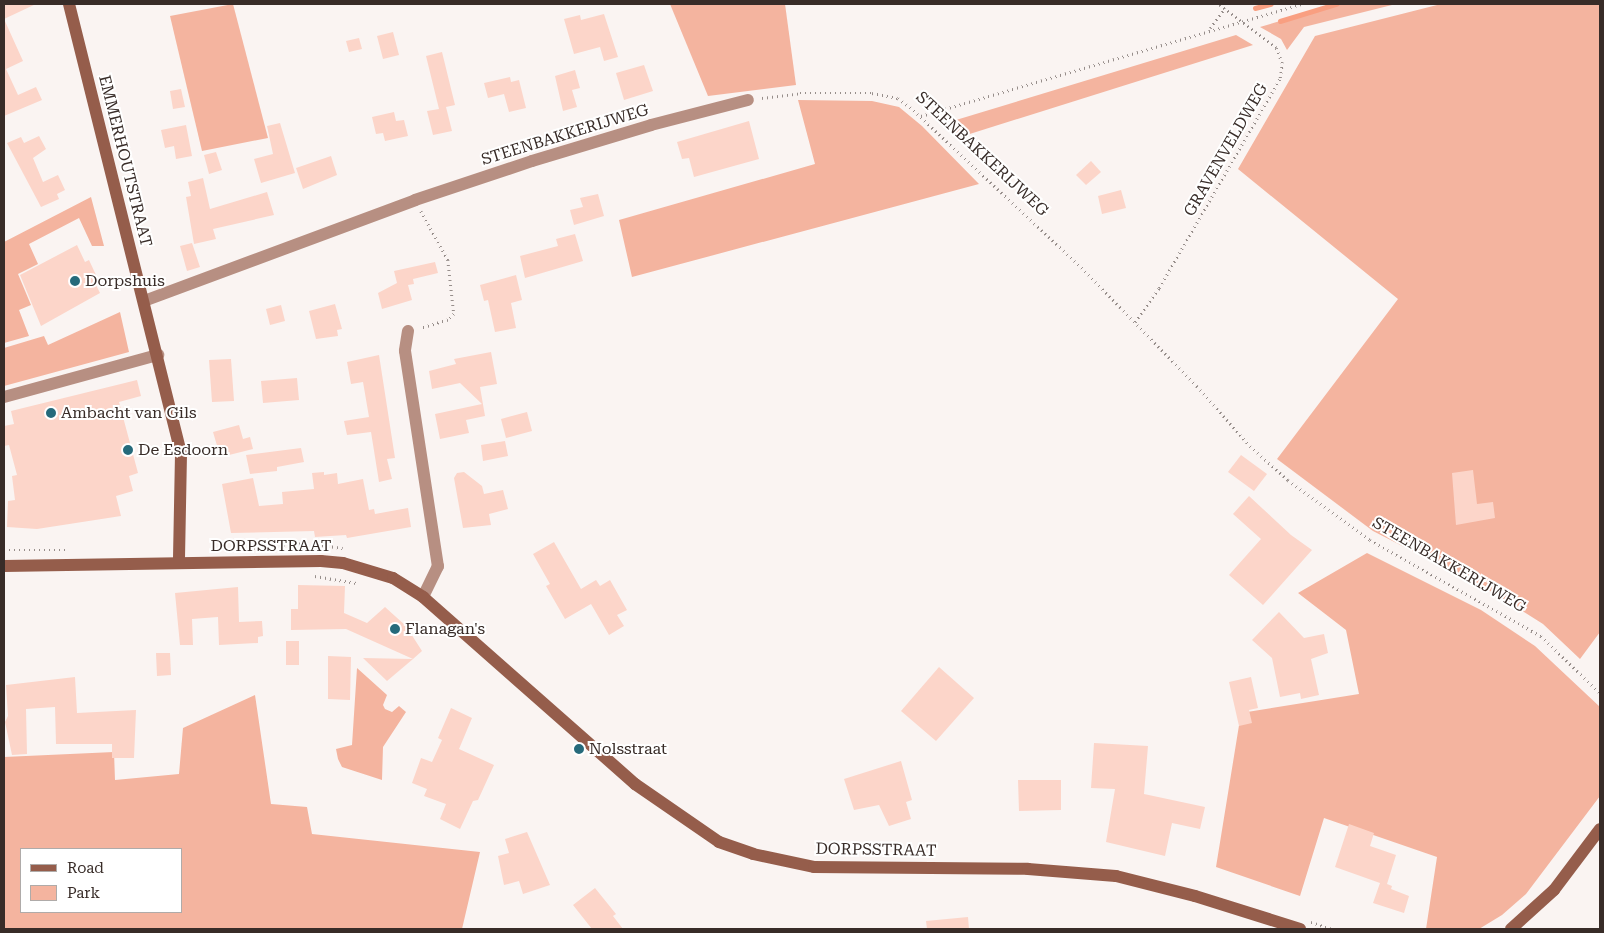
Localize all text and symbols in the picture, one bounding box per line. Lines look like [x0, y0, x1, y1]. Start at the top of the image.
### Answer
street label: EMMERHOUTSTRAAT [94, 73, 156, 249]
street label: GRAVENVELDWEG [1180, 80, 1272, 220]
street label: STEENBAKKERIJWEG [912, 88, 1052, 220]
street label: STEENBAKKERIJWEG [479, 100, 651, 170]
place label: Dorpshuis [85, 271, 165, 291]
marker: Dorpshuis [69, 275, 81, 287]
place label: Ambacht van Gils [61, 403, 197, 423]
marker: Ambacht van Gils [45, 407, 57, 419]
place label: De Esdoorn [138, 440, 228, 460]
marker: De Esdoorn [122, 444, 134, 456]
street label: STEENBAKKERIJWEG [1369, 513, 1529, 617]
street label: DORPSSTRAAT [211, 536, 331, 556]
place label: Flanagan's [405, 619, 485, 639]
marker: Flanagan's [389, 623, 401, 635]
place label: Nolsstraat [589, 739, 667, 759]
marker: Nolsstraat [573, 743, 585, 755]
street label: DORPSSTRAAT [815, 839, 937, 861]
legend [20, 848, 182, 913]
text: Road [67, 859, 104, 877]
text: Park [67, 884, 100, 902]

